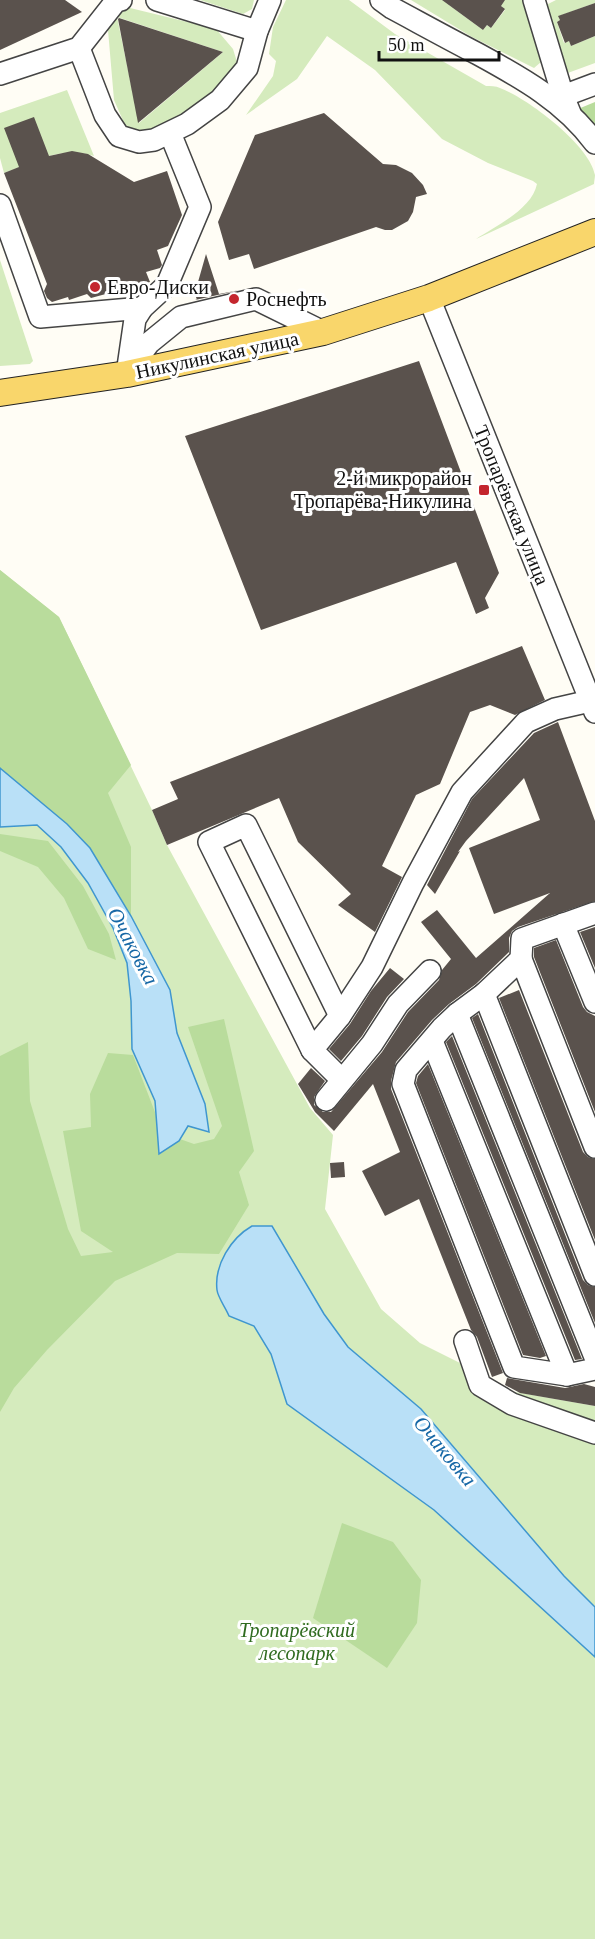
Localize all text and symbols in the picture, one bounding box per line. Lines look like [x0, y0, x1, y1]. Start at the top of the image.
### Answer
scale bar [379, 24, 499, 62]
text: 50 m [388, 35, 425, 55]
place label: Евро-Диски [107, 276, 209, 299]
marker: Евро-Диски [88, 280, 102, 294]
place label: Роснефть [246, 288, 327, 311]
marker: Роснефть [227, 292, 241, 306]
street label: Никулинская улица [134, 327, 301, 384]
street label: Тропарёвская улица [469, 422, 554, 588]
place label: 2-й микрорайон Тропарёва-Никулина [293, 467, 472, 513]
marker: 2-й микрорайон Тропарёва-Никулина [477, 483, 491, 497]
water label: Очаковка [103, 903, 163, 989]
water label: Очаковка [409, 1411, 481, 1491]
park label: Тропарёвский лесопарк [239, 1619, 355, 1665]

